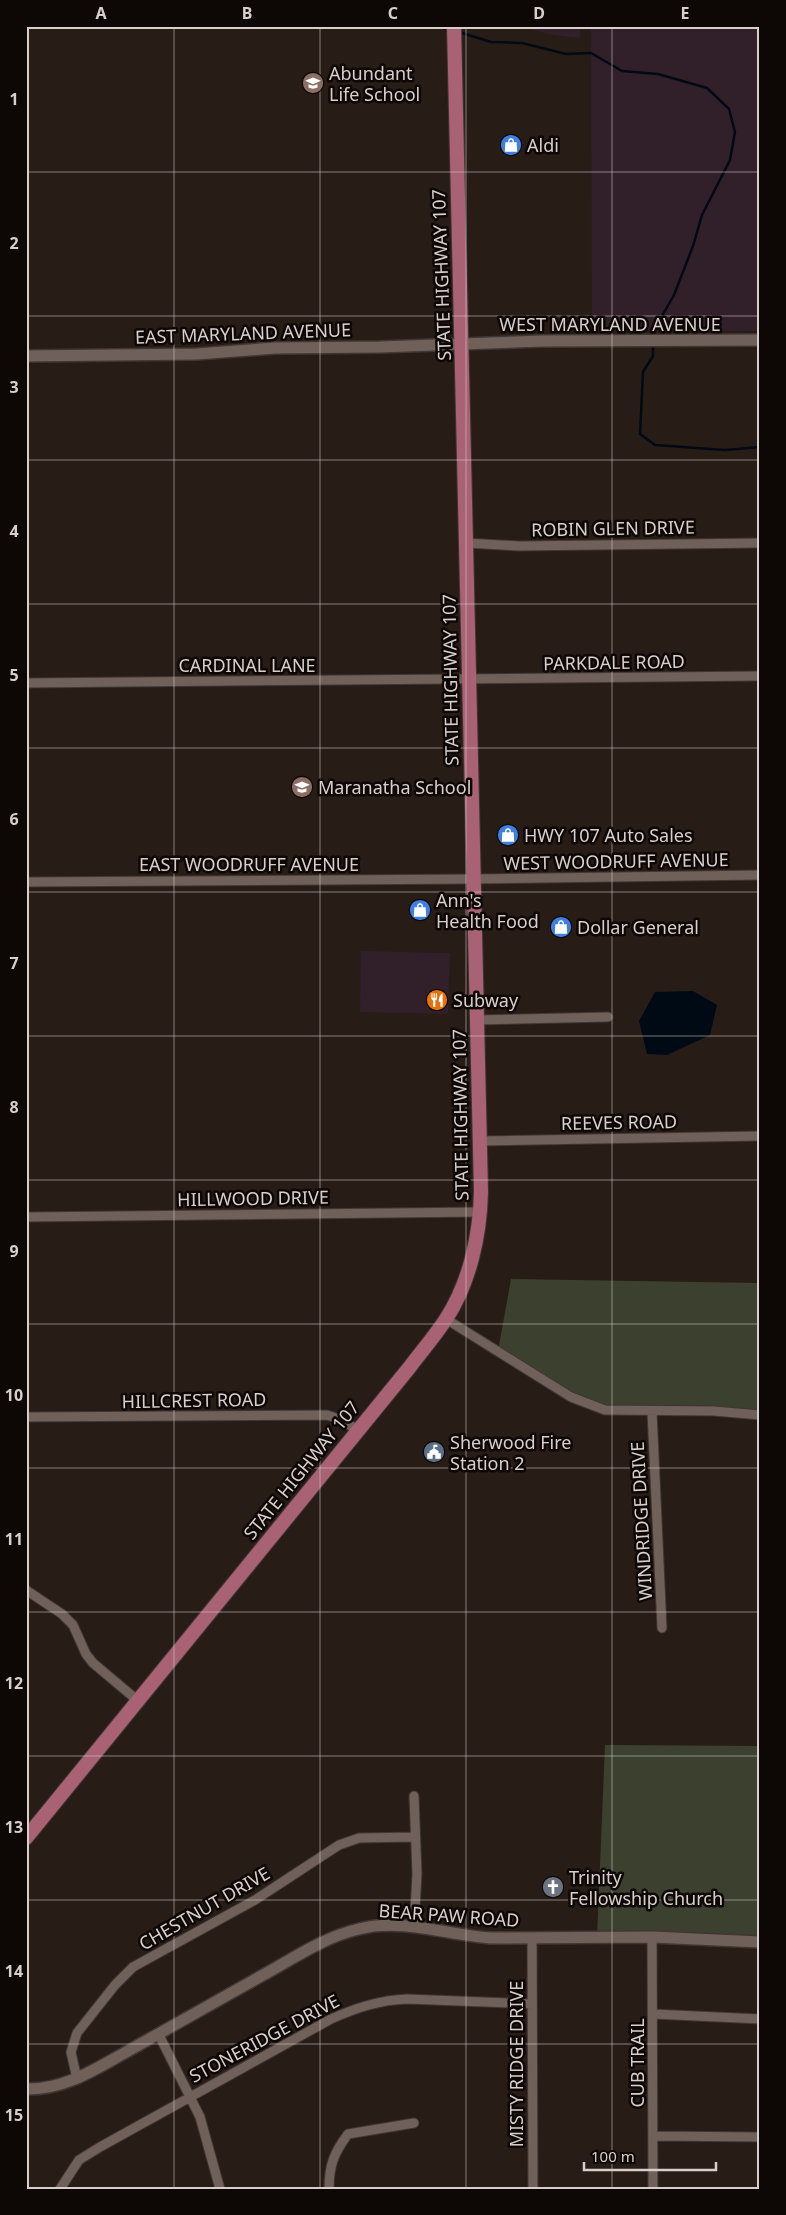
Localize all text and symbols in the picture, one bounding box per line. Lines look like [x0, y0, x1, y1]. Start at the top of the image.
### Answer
text: A [95, 2, 107, 24]
text: B [242, 2, 252, 24]
text: C [388, 2, 398, 24]
text: D [533, 2, 545, 24]
text: E [681, 2, 690, 24]
place label: Abundant Life School [329, 61, 420, 106]
school or university icon: Abundant Life School [301, 71, 325, 95]
text: 1 [9, 88, 19, 110]
shop icon: Aldi [499, 133, 523, 157]
place label: Aldi [527, 133, 559, 157]
street label: STATE HIGHWAY 107 [426, 189, 456, 361]
text: 2 [9, 232, 19, 254]
street label: WEST MARYLAND AVENUE [499, 312, 721, 336]
street label: EAST MARYLAND AVENUE [135, 317, 351, 349]
text: 3 [9, 376, 19, 398]
street label: ROBIN GLEN DRIVE [531, 515, 695, 541]
text: 4 [9, 520, 19, 542]
street label: STATE HIGHWAY 107 [437, 594, 463, 766]
street label: PARKDALE ROAD [543, 649, 685, 675]
street label: CARDINAL LANE [178, 653, 316, 677]
text: 5 [9, 664, 19, 686]
school or university icon: Maranatha School [290, 775, 314, 799]
place label: Maranatha School [318, 775, 471, 799]
text: 6 [9, 808, 19, 830]
shop icon: HWY 107 Auto Sales [496, 823, 520, 847]
place label: HWY 107 Auto Sales [524, 823, 693, 847]
street label: WEST WOODRUFF AVENUE [503, 847, 729, 875]
street label: EAST WOODRUFF AVENUE [139, 852, 359, 876]
place label: Ann's Health Food [436, 888, 539, 933]
shop icon: Ann's Health Food [408, 898, 432, 922]
shop icon: Dollar General [549, 915, 573, 939]
place label: Dollar General [577, 915, 699, 939]
text: 7 [9, 952, 19, 974]
restaurant icon: Subway [425, 988, 449, 1012]
place label: Subway [453, 988, 519, 1012]
street label: STATE HIGHWAY 107 [447, 1029, 473, 1201]
text: 8 [9, 1096, 19, 1118]
street label: REEVES ROAD [561, 1109, 677, 1135]
street label: HILLWOOD DRIVE [177, 1185, 329, 1211]
text: 9 [9, 1240, 19, 1262]
text: 10 [5, 1384, 23, 1406]
street label: HILLCREST ROAD [121, 1387, 267, 1413]
street label: STATE HIGHWAY 107 [238, 1396, 364, 1544]
place label: Sherwood Fire Station 2 [450, 1430, 571, 1475]
public building icon: Sherwood Fire Station 2 [422, 1440, 446, 1464]
street label: WINDRIDGE DRIVE [625, 1441, 657, 1601]
text: 11 [5, 1528, 23, 1550]
text: 12 [5, 1672, 23, 1694]
text: 13 [5, 1816, 23, 1838]
street label: CHESTNUT DRIVE [134, 1861, 274, 1955]
place label: Trinity Fellowship Church [569, 1865, 723, 1910]
church icon: Trinity Fellowship Church [541, 1875, 565, 1899]
street label: BEAR PAW ROAD [378, 1898, 520, 1932]
text: 14 [5, 1960, 23, 1982]
street label: MISTY RIDGE DRIVE [504, 1981, 528, 2147]
street label: STONERIDGE DRIVE [185, 1988, 343, 2088]
street label: CUB TRAIL [625, 2018, 649, 2108]
text: 15 [5, 2104, 23, 2126]
scale bar [584, 2140, 716, 2172]
text: 100 m [591, 2146, 635, 2166]

